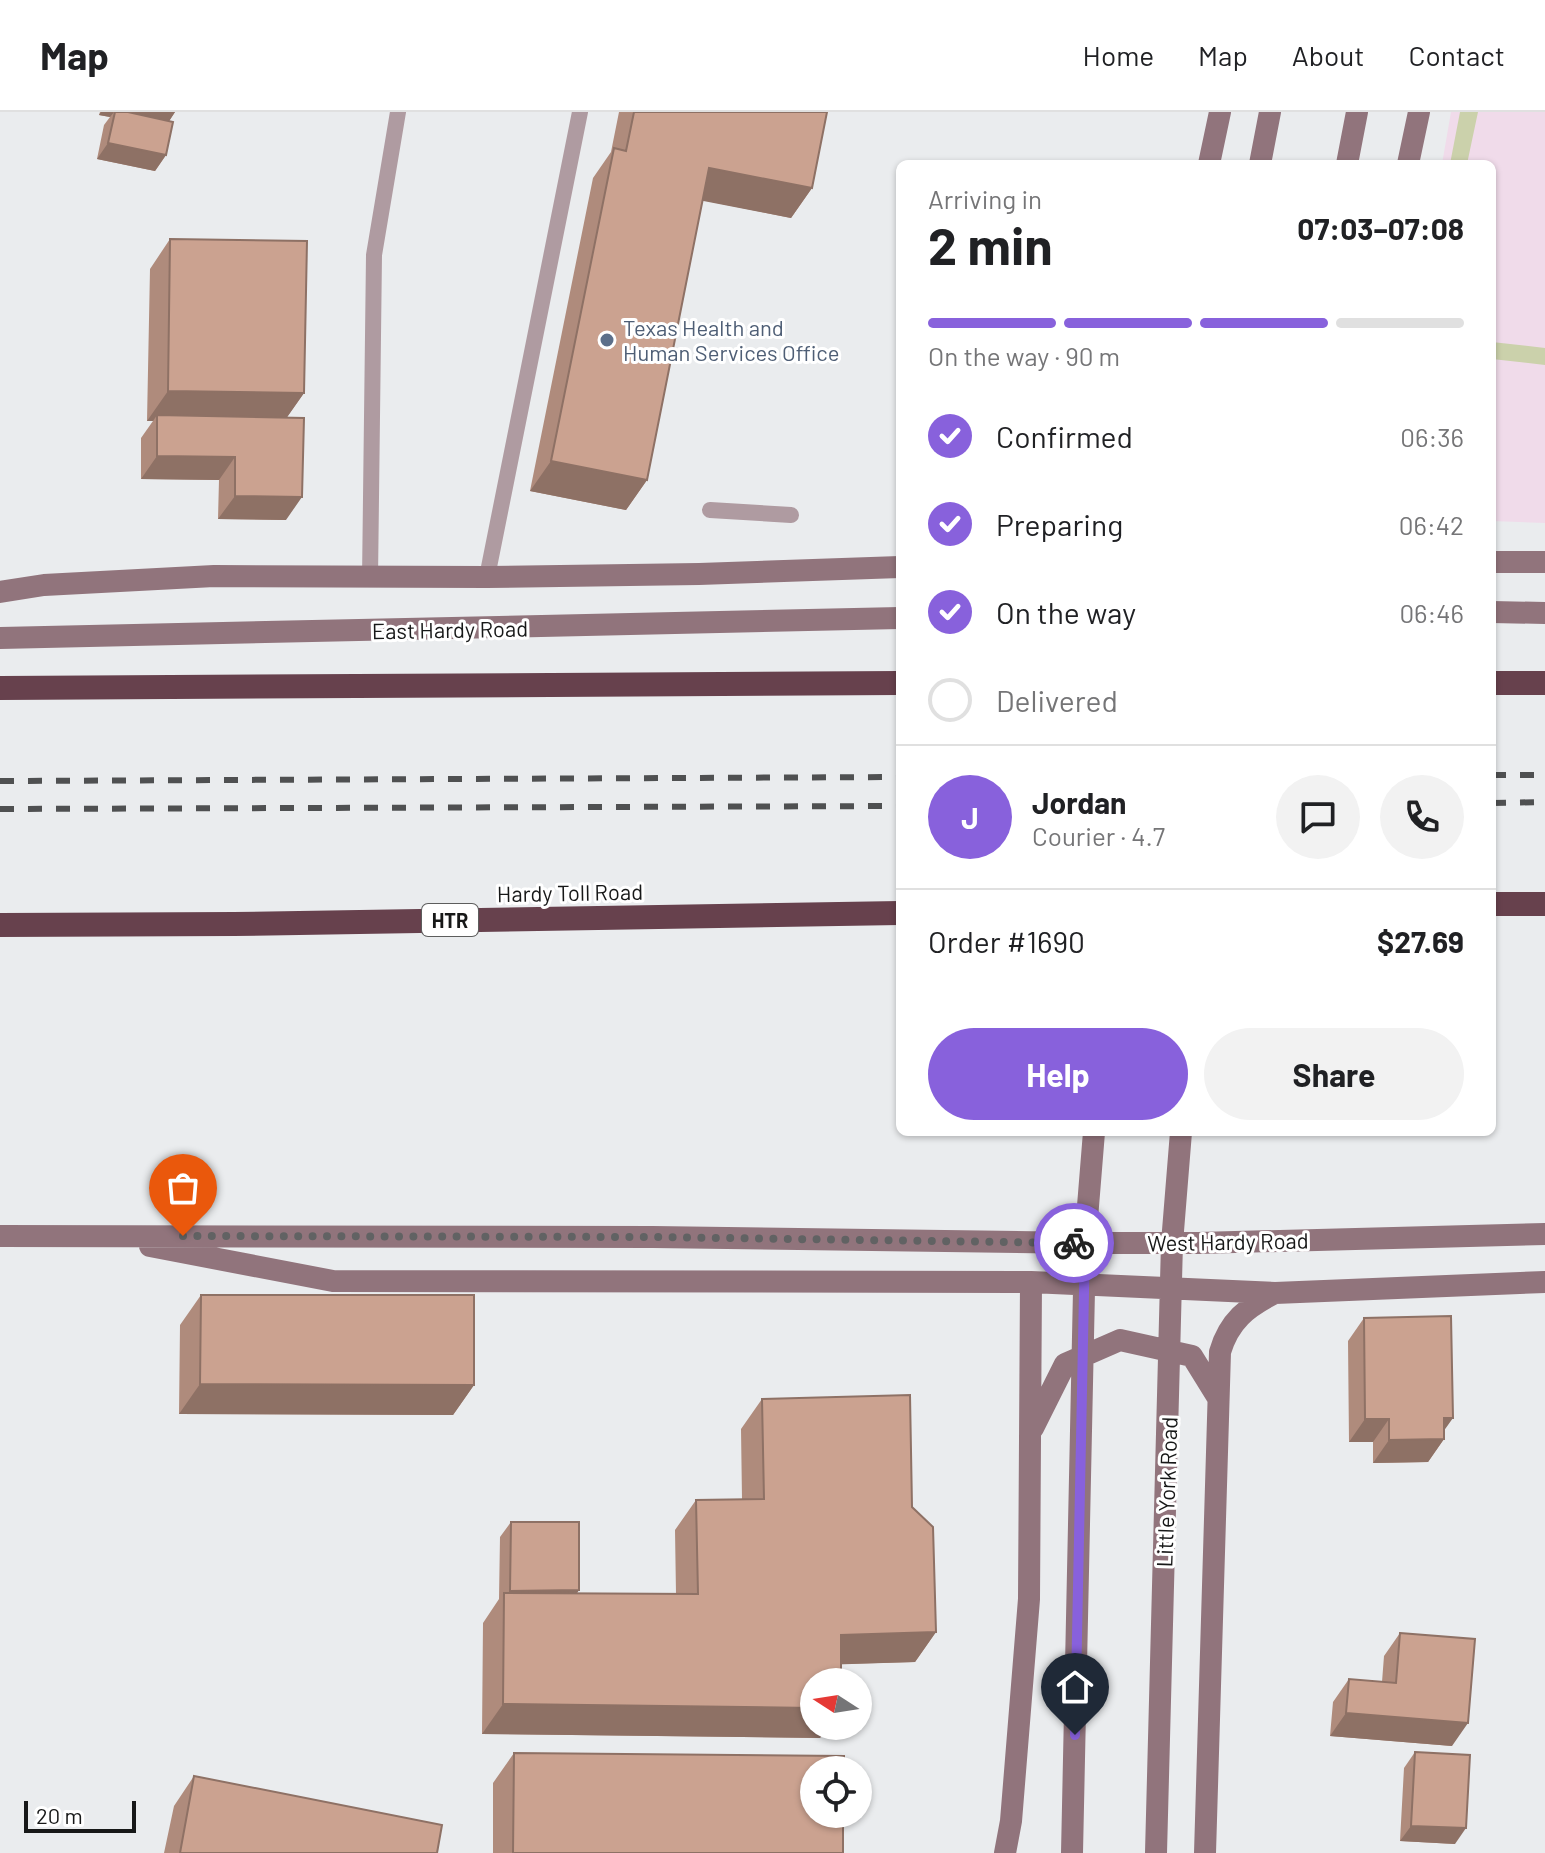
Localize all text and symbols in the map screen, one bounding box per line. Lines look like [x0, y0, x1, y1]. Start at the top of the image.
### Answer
text: Map [40, 32, 109, 78]
text: Home [1083, 38, 1154, 72]
text: Map [1198, 38, 1248, 72]
text: About [1292, 38, 1364, 72]
text: Contact [1408, 38, 1505, 72]
text: Arriving in [928, 183, 1042, 214]
text: 07:03–07:08 [1297, 210, 1464, 246]
text: 2 min [928, 213, 1053, 275]
place label: Texas Health and Human Services Office [623, 314, 839, 365]
marker: Texas Health and Human Services Office [598, 331, 616, 349]
text: On the way · 90 m [928, 340, 1120, 371]
icon: check [928, 414, 972, 458]
text: Confirmed [996, 418, 1133, 454]
text: 06:36 [1400, 421, 1464, 452]
icon: check [928, 502, 972, 546]
text: Preparing [996, 506, 1123, 542]
text: 06:42 [1399, 509, 1464, 540]
icon: check [928, 590, 972, 634]
text: On the way [996, 594, 1136, 630]
text: 06:46 [1399, 597, 1464, 628]
street label: East Hardy Road [372, 615, 528, 643]
text: Delivered [996, 682, 1118, 718]
button: chat [1276, 775, 1360, 859]
button: phone [1380, 775, 1464, 859]
text: Jordan [1032, 784, 1127, 820]
text: J [961, 799, 979, 835]
text: Courier · 4.7 [1032, 820, 1165, 851]
street label: Hardy Toll Road [497, 878, 643, 906]
road number: HTR [422, 904, 478, 936]
text: Order #1690 [928, 923, 1085, 959]
text: $27.69 [1377, 923, 1464, 959]
button: Help [928, 1028, 1188, 1120]
button: Share [1204, 1028, 1464, 1120]
pin [149, 1154, 217, 1236]
icon: bag [161, 1166, 205, 1210]
courier [1034, 1203, 1114, 1283]
icon: bike [1052, 1221, 1096, 1265]
street label: West Hardy Road [1147, 1227, 1309, 1255]
street label: Little York Road [1150, 1416, 1182, 1568]
pin [1041, 1653, 1109, 1735]
icon: home [1053, 1665, 1097, 1709]
north arrow [800, 1668, 872, 1740]
map controls [800, 1668, 872, 1828]
button: locate [800, 1756, 872, 1828]
scale bar [24, 1797, 136, 1833]
text: 20 m [36, 1802, 83, 1828]

